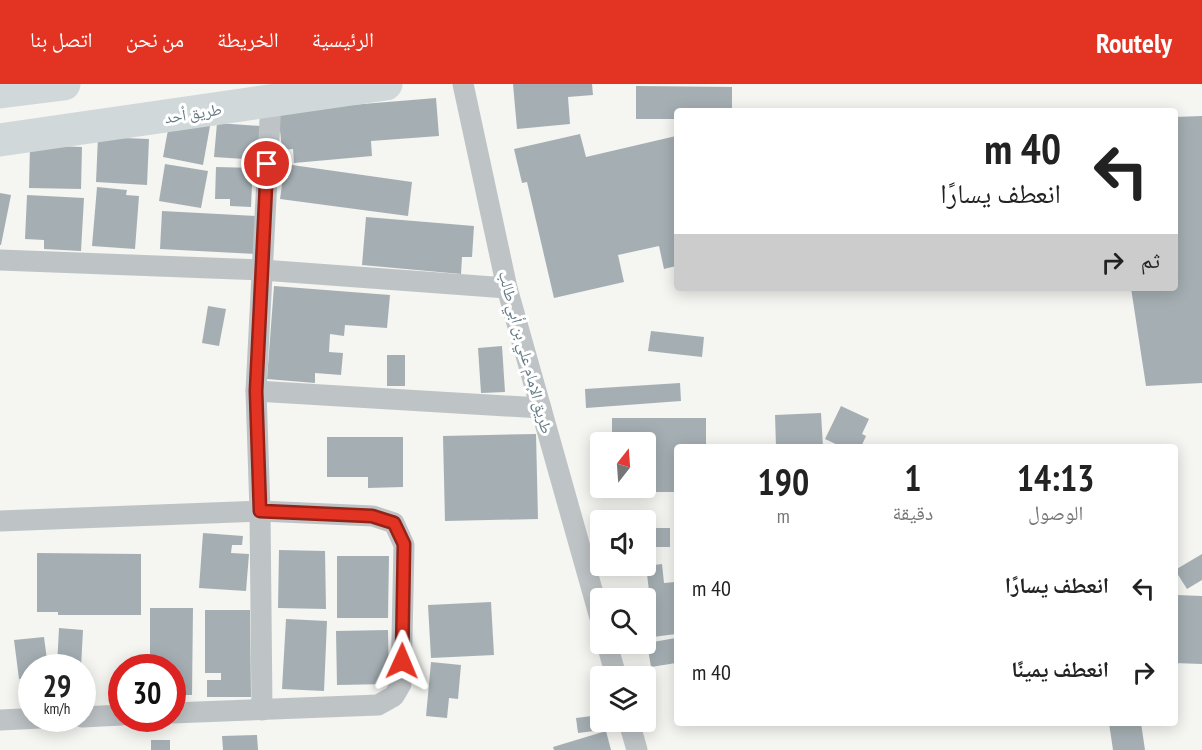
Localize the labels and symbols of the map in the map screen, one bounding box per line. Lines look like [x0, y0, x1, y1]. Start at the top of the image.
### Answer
street label: طريق أحد [163, 99, 223, 128]
pin [241, 138, 292, 189]
street label: طريق الإمام علي بن أبي طالب [492, 268, 557, 437]
north arrow [590, 432, 656, 498]
position arrow [370, 629, 434, 693]
speed limit sign: 30 [108, 654, 186, 732]

